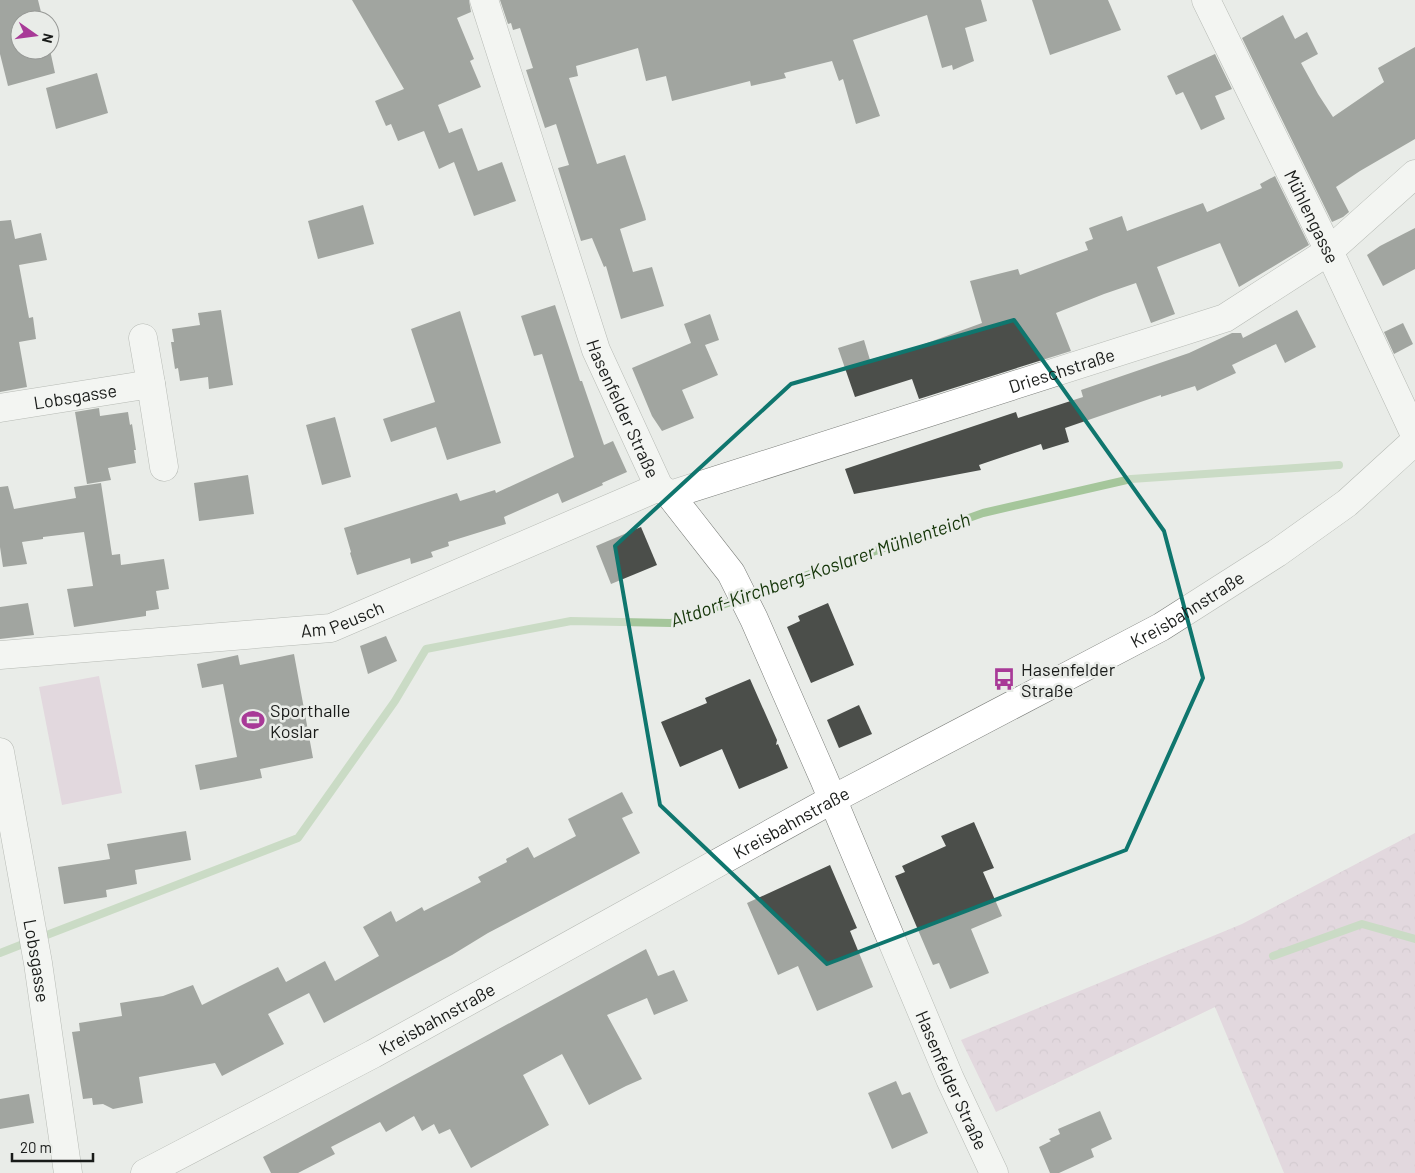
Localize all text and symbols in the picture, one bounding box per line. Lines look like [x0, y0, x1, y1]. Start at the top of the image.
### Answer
north arrow [10, 10, 60, 60]
text: N [39, 32, 57, 45]
street label: Mühlengasse [1280, 166, 1344, 267]
street label: Hasenfelder Straße [582, 336, 664, 482]
street label: Drieschstraße [1006, 343, 1117, 397]
street label: Lobsgasse [32, 379, 118, 414]
water label: Altdorf-Kirchberg-Koslarer Mühlenteich [667, 507, 973, 631]
street label: Kreisbahnstraße [1127, 566, 1248, 652]
street label: Am Peusch [300, 596, 387, 641]
place label: Hasenfelder Straße [1021, 658, 1116, 701]
bus stop icon: Hasenfelder Straße [991, 666, 1017, 692]
place label: Sporthalle Koslar [270, 699, 350, 742]
sports icon: Sporthalle Koslar [240, 707, 266, 733]
street label: Kreisbahnstraße [729, 782, 853, 863]
street label: Lobsgasse [19, 917, 54, 1004]
street label: Kreisbahnstraße [375, 978, 499, 1060]
street label: Hasenfelder Straße [911, 1007, 993, 1153]
scale bar [12, 1130, 94, 1162]
text: 20 m [20, 1138, 52, 1156]

